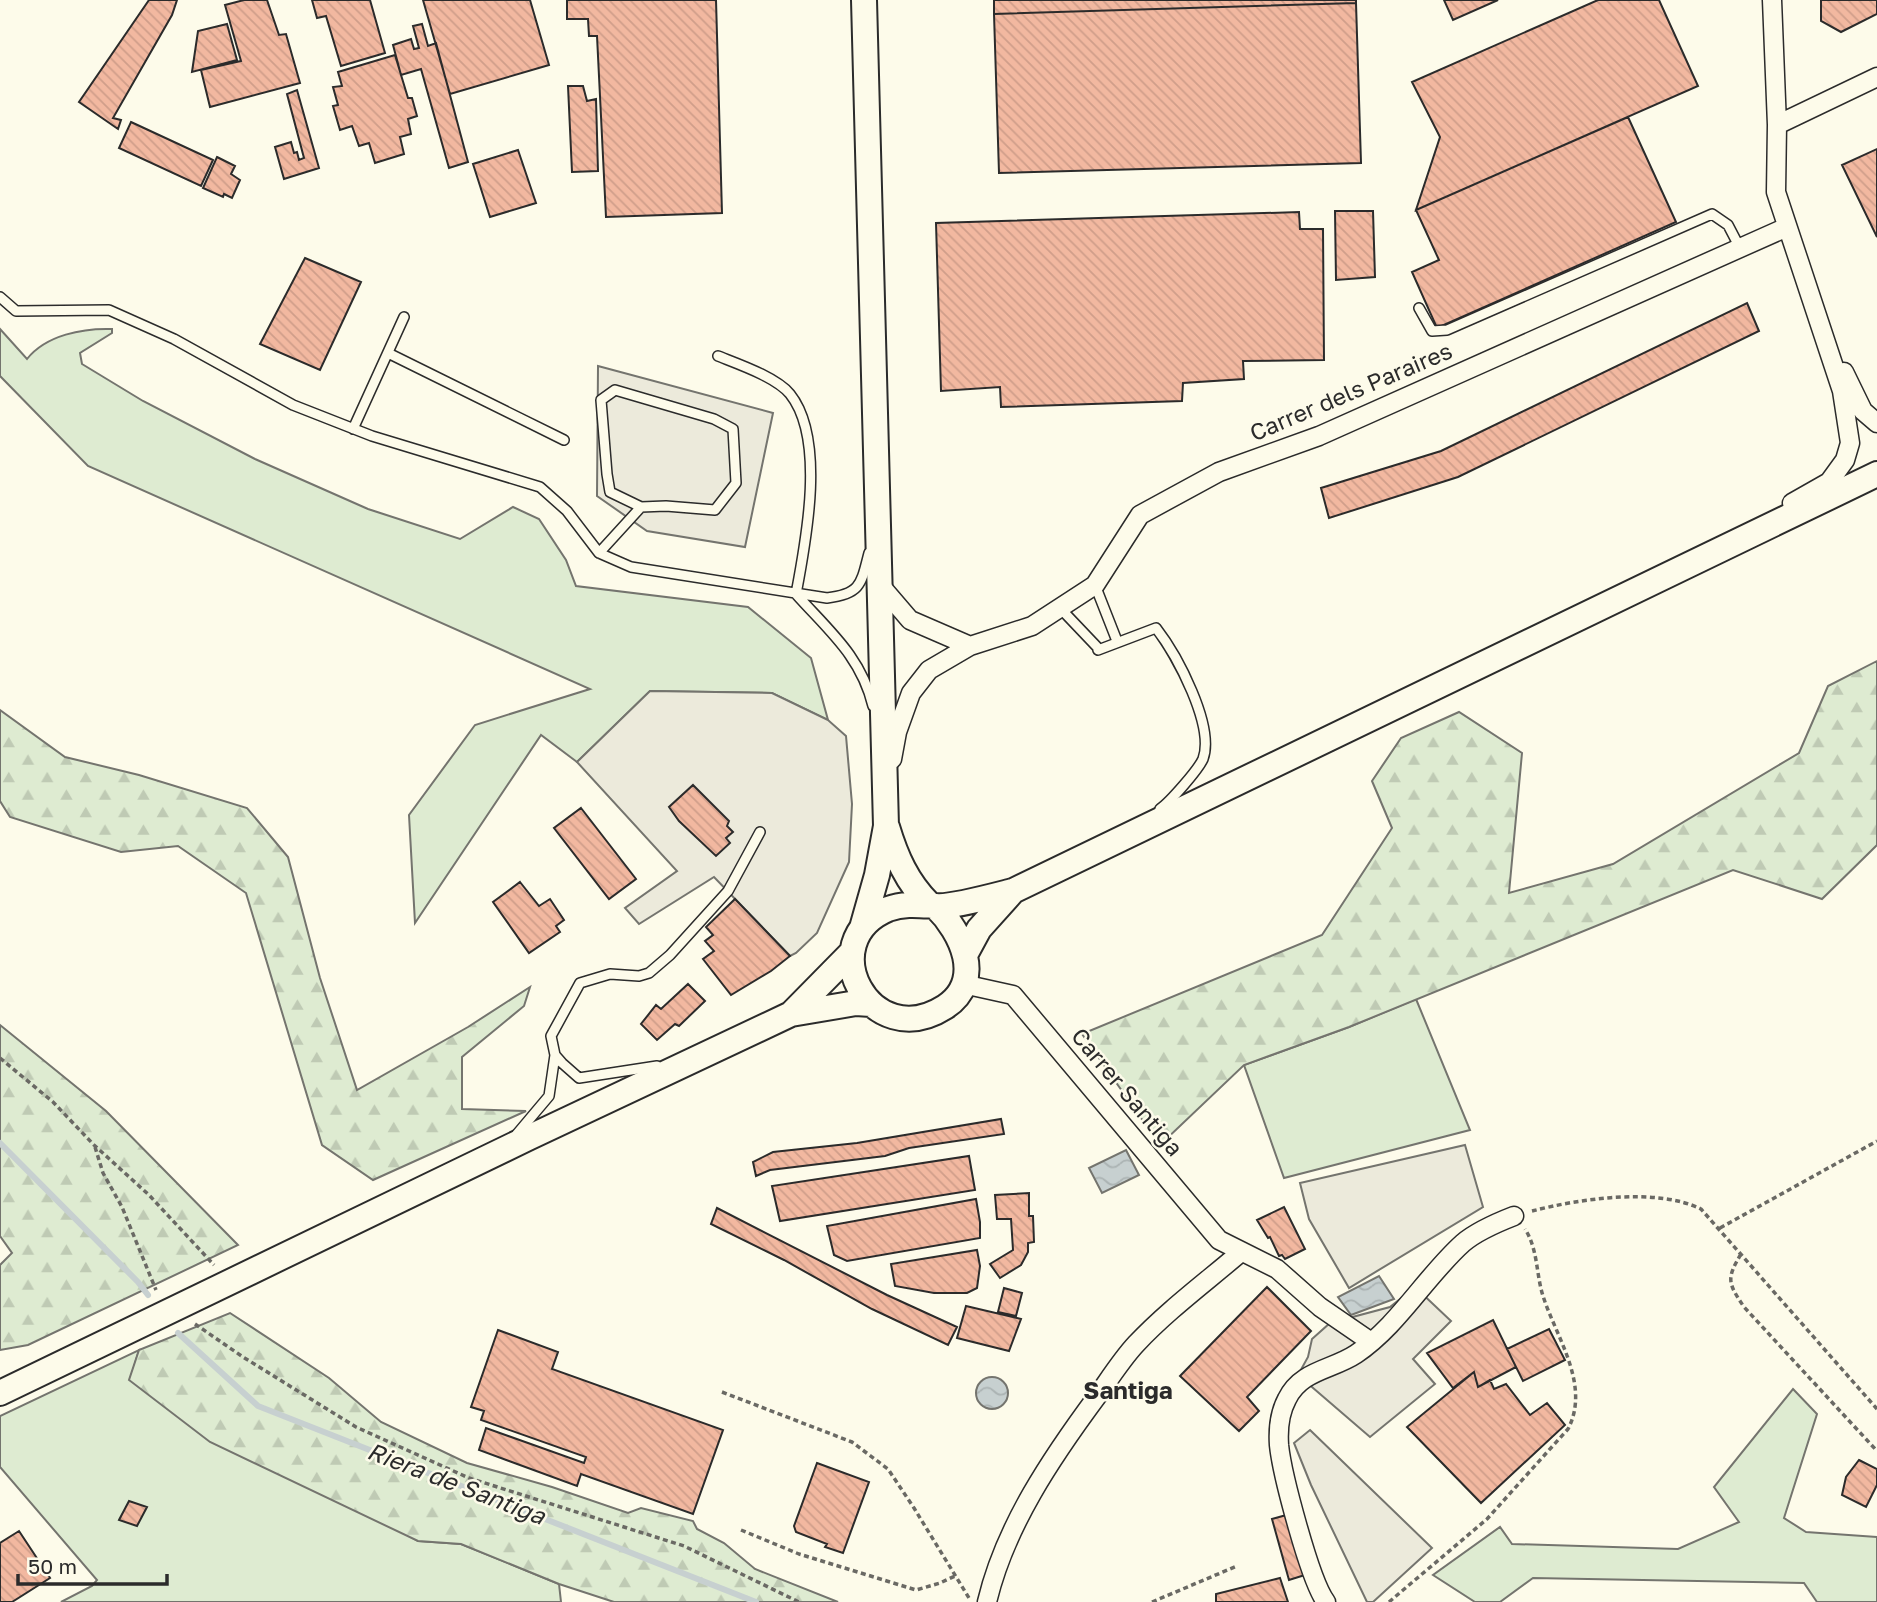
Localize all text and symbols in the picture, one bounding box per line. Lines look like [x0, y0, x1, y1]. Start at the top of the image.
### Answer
street label: Carrer dels Paraires [1245, 336, 1456, 446]
street label: Carrer Santiga [1066, 1022, 1189, 1161]
district label: Santiga [1083, 1375, 1173, 1404]
water label: Riera de Santiga [363, 1435, 551, 1531]
scale bar [18, 1542, 166, 1586]
text: 50 m [28, 1553, 77, 1579]

